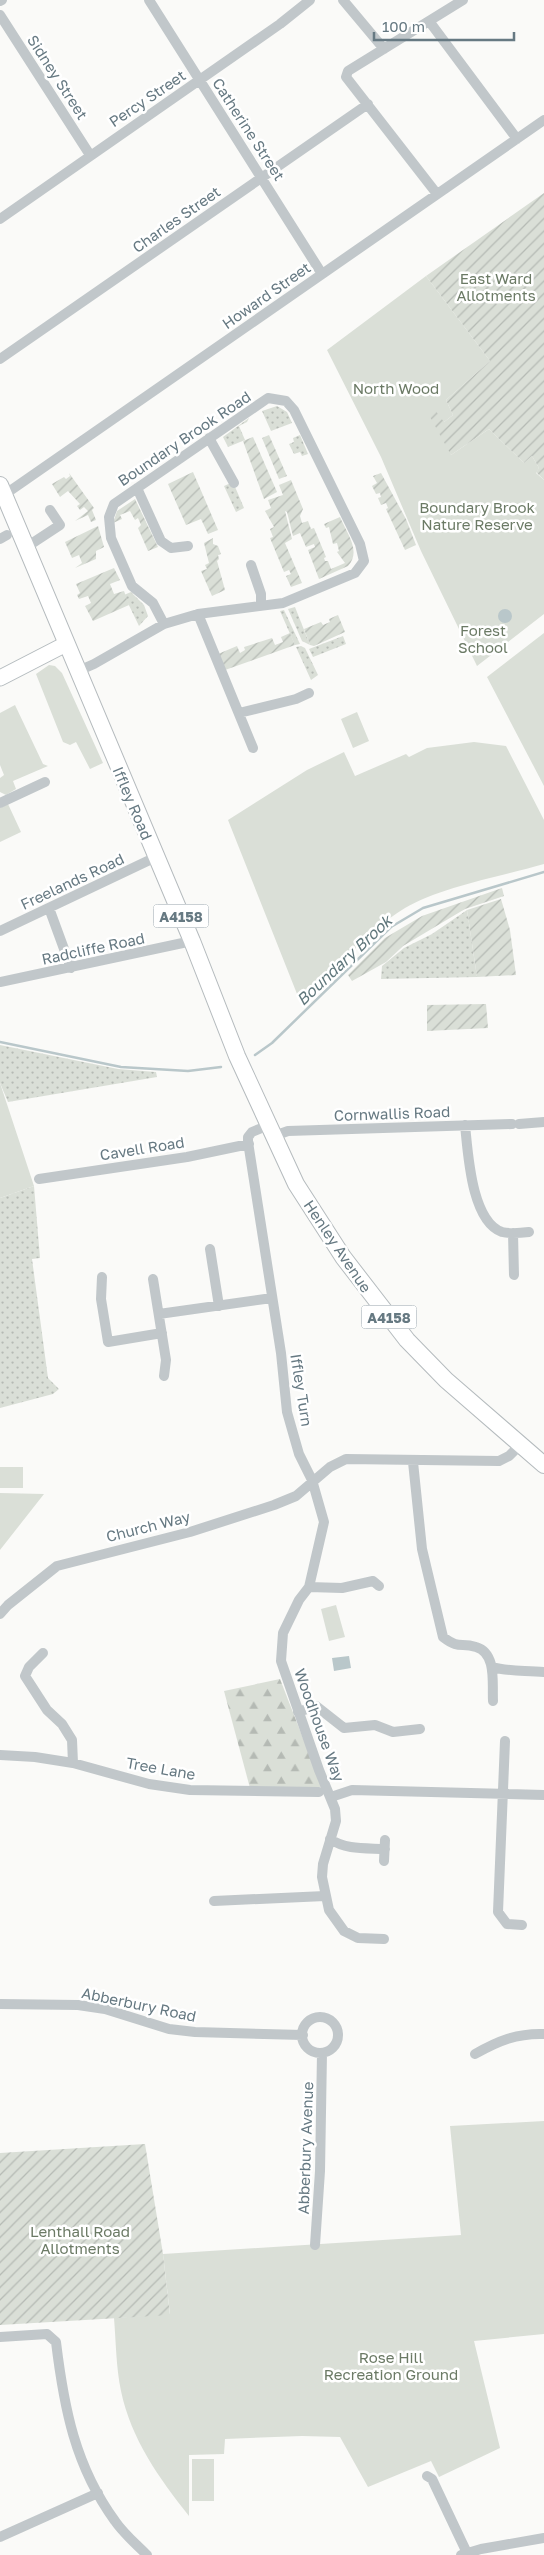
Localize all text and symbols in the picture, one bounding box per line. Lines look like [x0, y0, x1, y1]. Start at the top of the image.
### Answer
scale bar [374, 10, 514, 42]
text: 100 m [382, 17, 425, 35]
street label: Sidney Street [24, 31, 92, 123]
street label: Percy Street [105, 66, 189, 130]
street label: Catherine Street [209, 74, 289, 184]
street label: Charles Street [129, 182, 223, 256]
street label: Howard Street [218, 258, 314, 332]
park label: East Ward Allotments [456, 269, 536, 304]
park label: North Wood [353, 379, 439, 397]
street label: Boundary Brook Road [114, 387, 254, 489]
park label: Boundary Brook Nature Reserve [419, 498, 535, 533]
park label: Forest School [458, 621, 508, 656]
street label: Iffley Road [110, 764, 156, 842]
street label: Freelands Road [17, 849, 127, 913]
road number: A4158 [154, 904, 208, 928]
water label: Boundary Brook [292, 909, 397, 1009]
street label: Radcliffe Road [40, 928, 146, 968]
street label: Cornwallis Road [333, 1102, 451, 1124]
street label: Cavell Road [98, 1132, 186, 1164]
street label: Henley Avenue [300, 1196, 376, 1296]
road number: A4158 [362, 1305, 416, 1328]
street label: Iffley Turn [287, 1352, 317, 1428]
street label: Church Way [104, 1507, 192, 1545]
street label: Woodhouse Way [291, 1666, 349, 1785]
street label: Tree Lane [125, 1753, 197, 1783]
street label: Abberbury Road [80, 1983, 198, 2025]
street label: Abberbury Avenue [294, 2081, 316, 2215]
park label: Lenthall Road Allotments [30, 2222, 130, 2257]
park label: Rose Hill Recreation Ground [324, 2348, 458, 2383]

